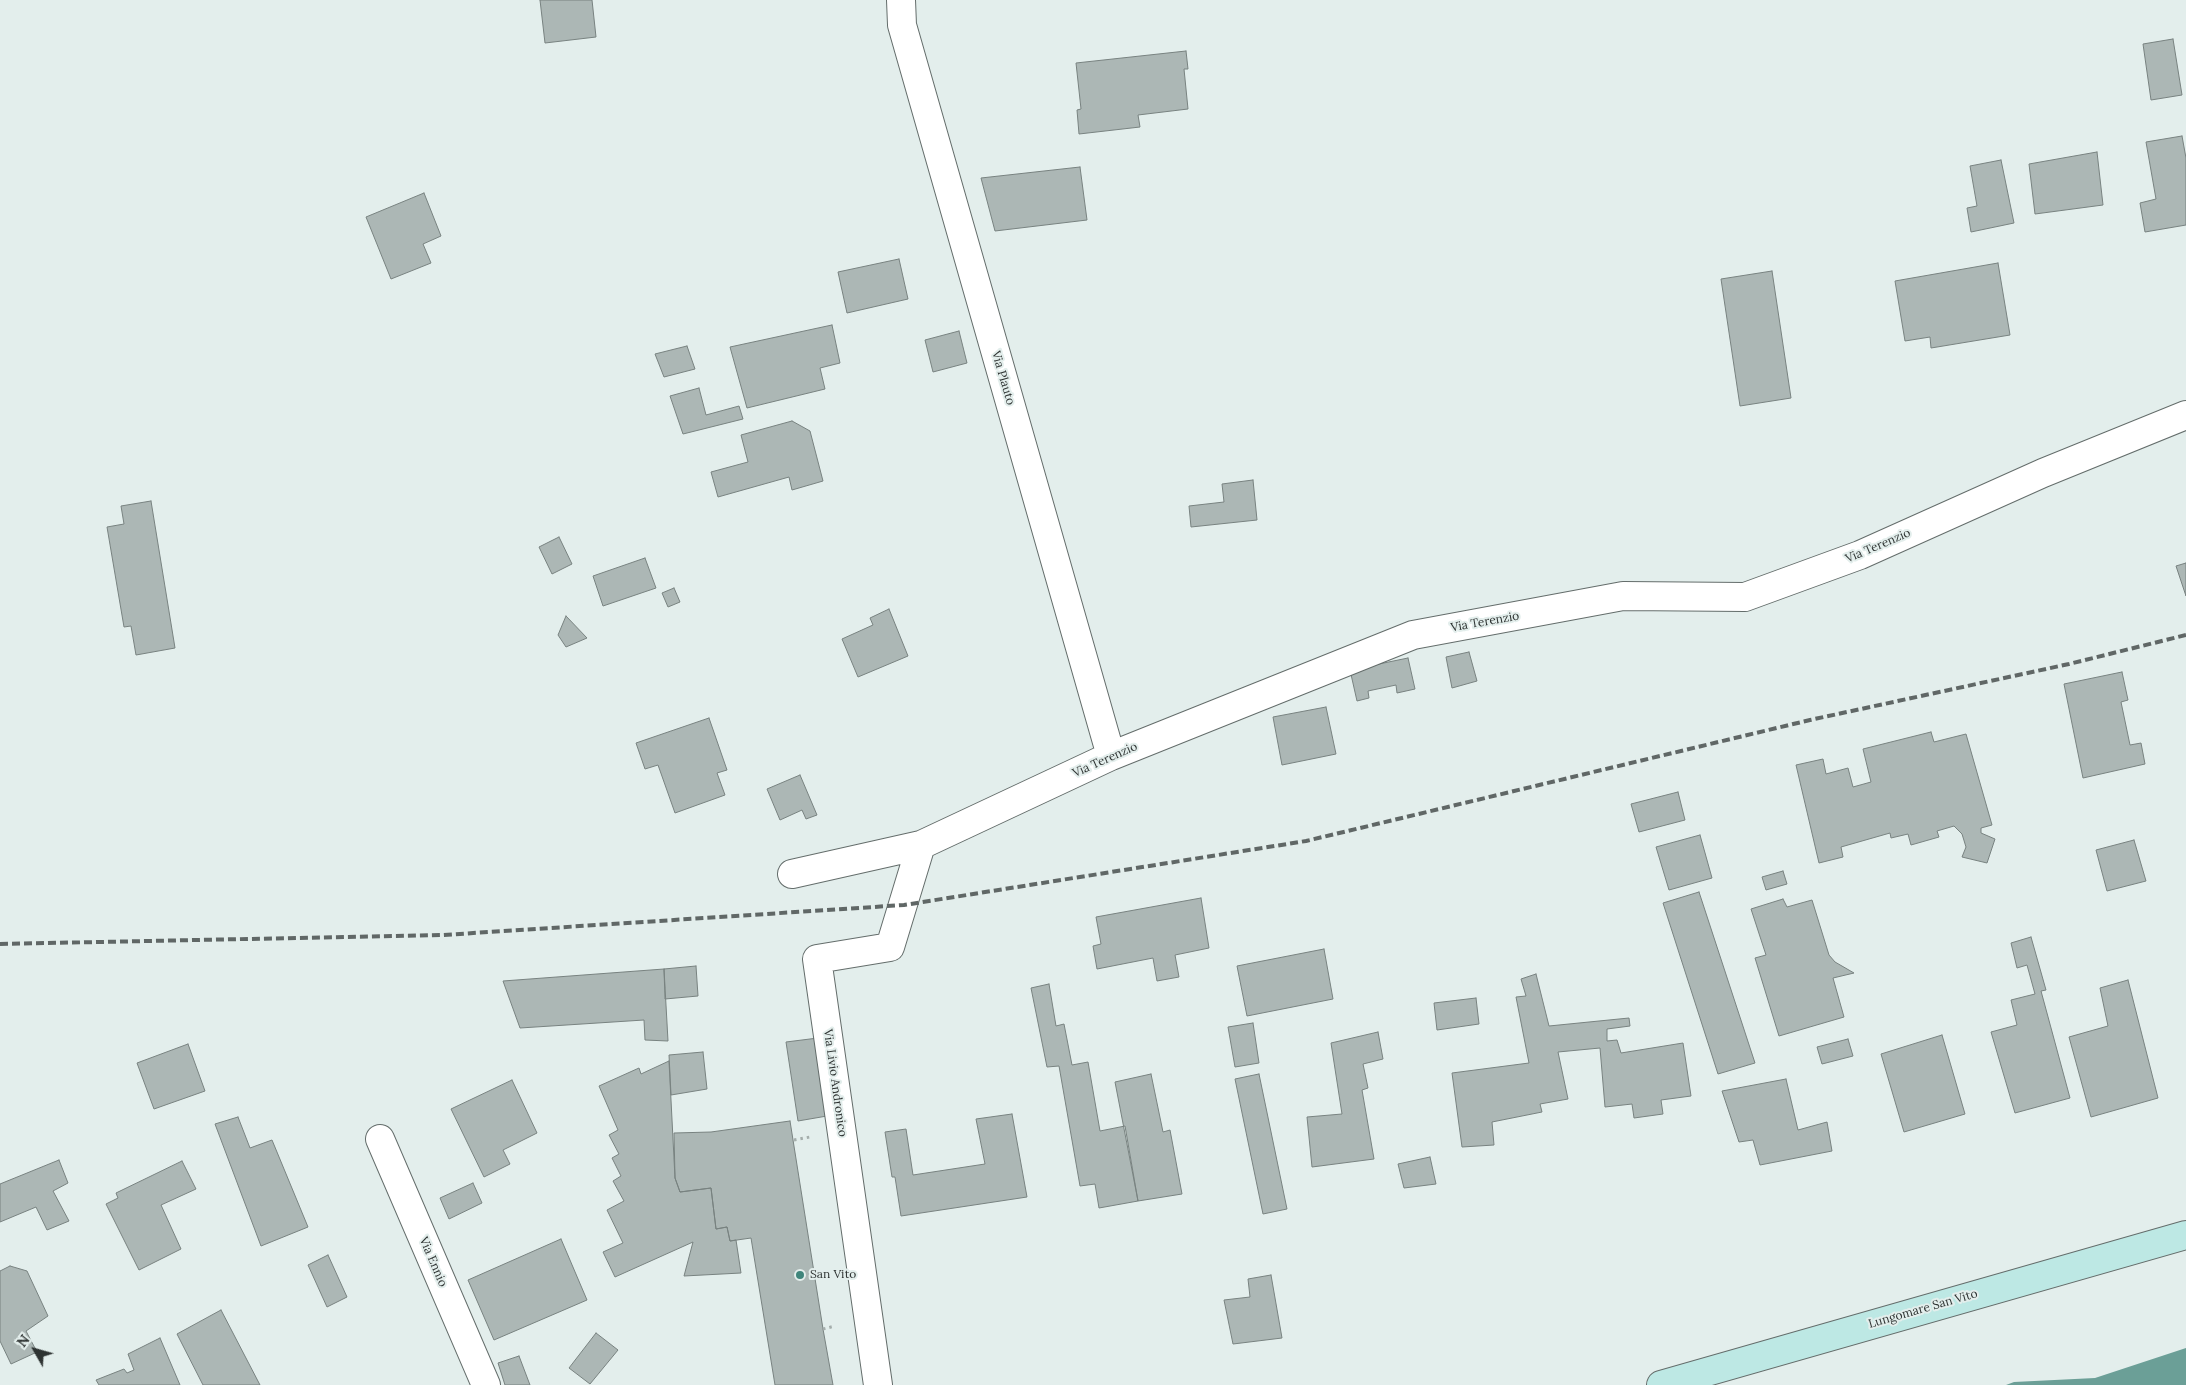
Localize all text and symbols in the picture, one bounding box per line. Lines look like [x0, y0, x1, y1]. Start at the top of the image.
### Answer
street label: Via Plauto [988, 349, 1018, 407]
street label: Via Terenzio [1843, 526, 1913, 566]
street label: Via Terenzio [1450, 609, 1520, 635]
street label: Via Terenzio [1070, 739, 1140, 781]
street label: Via Livio Andronico [820, 1028, 850, 1138]
street label: Via Ennio [416, 1235, 450, 1289]
place label: San Vito [810, 1268, 856, 1282]
marker: San Vito [794, 1269, 806, 1281]
street label: Lungomare San Vito [1867, 1287, 1979, 1331]
north arrow [10, 1325, 60, 1375]
text: N [13, 1331, 34, 1351]

